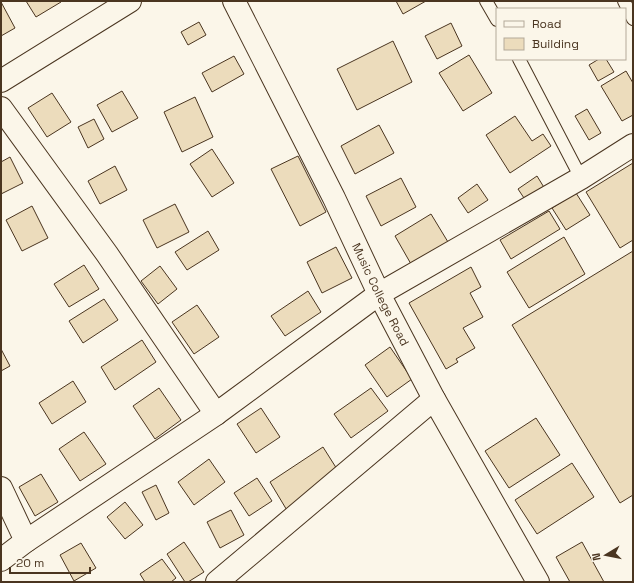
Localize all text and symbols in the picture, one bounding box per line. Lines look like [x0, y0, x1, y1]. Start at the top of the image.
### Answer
legend [496, 8, 626, 60]
text: Road [532, 16, 561, 32]
text: Building [532, 36, 579, 52]
street label: Music College Road [348, 240, 413, 349]
north arrow [586, 535, 626, 575]
scale bar [10, 549, 90, 575]
text: N [589, 552, 604, 562]
text: 20 m [16, 555, 44, 571]

